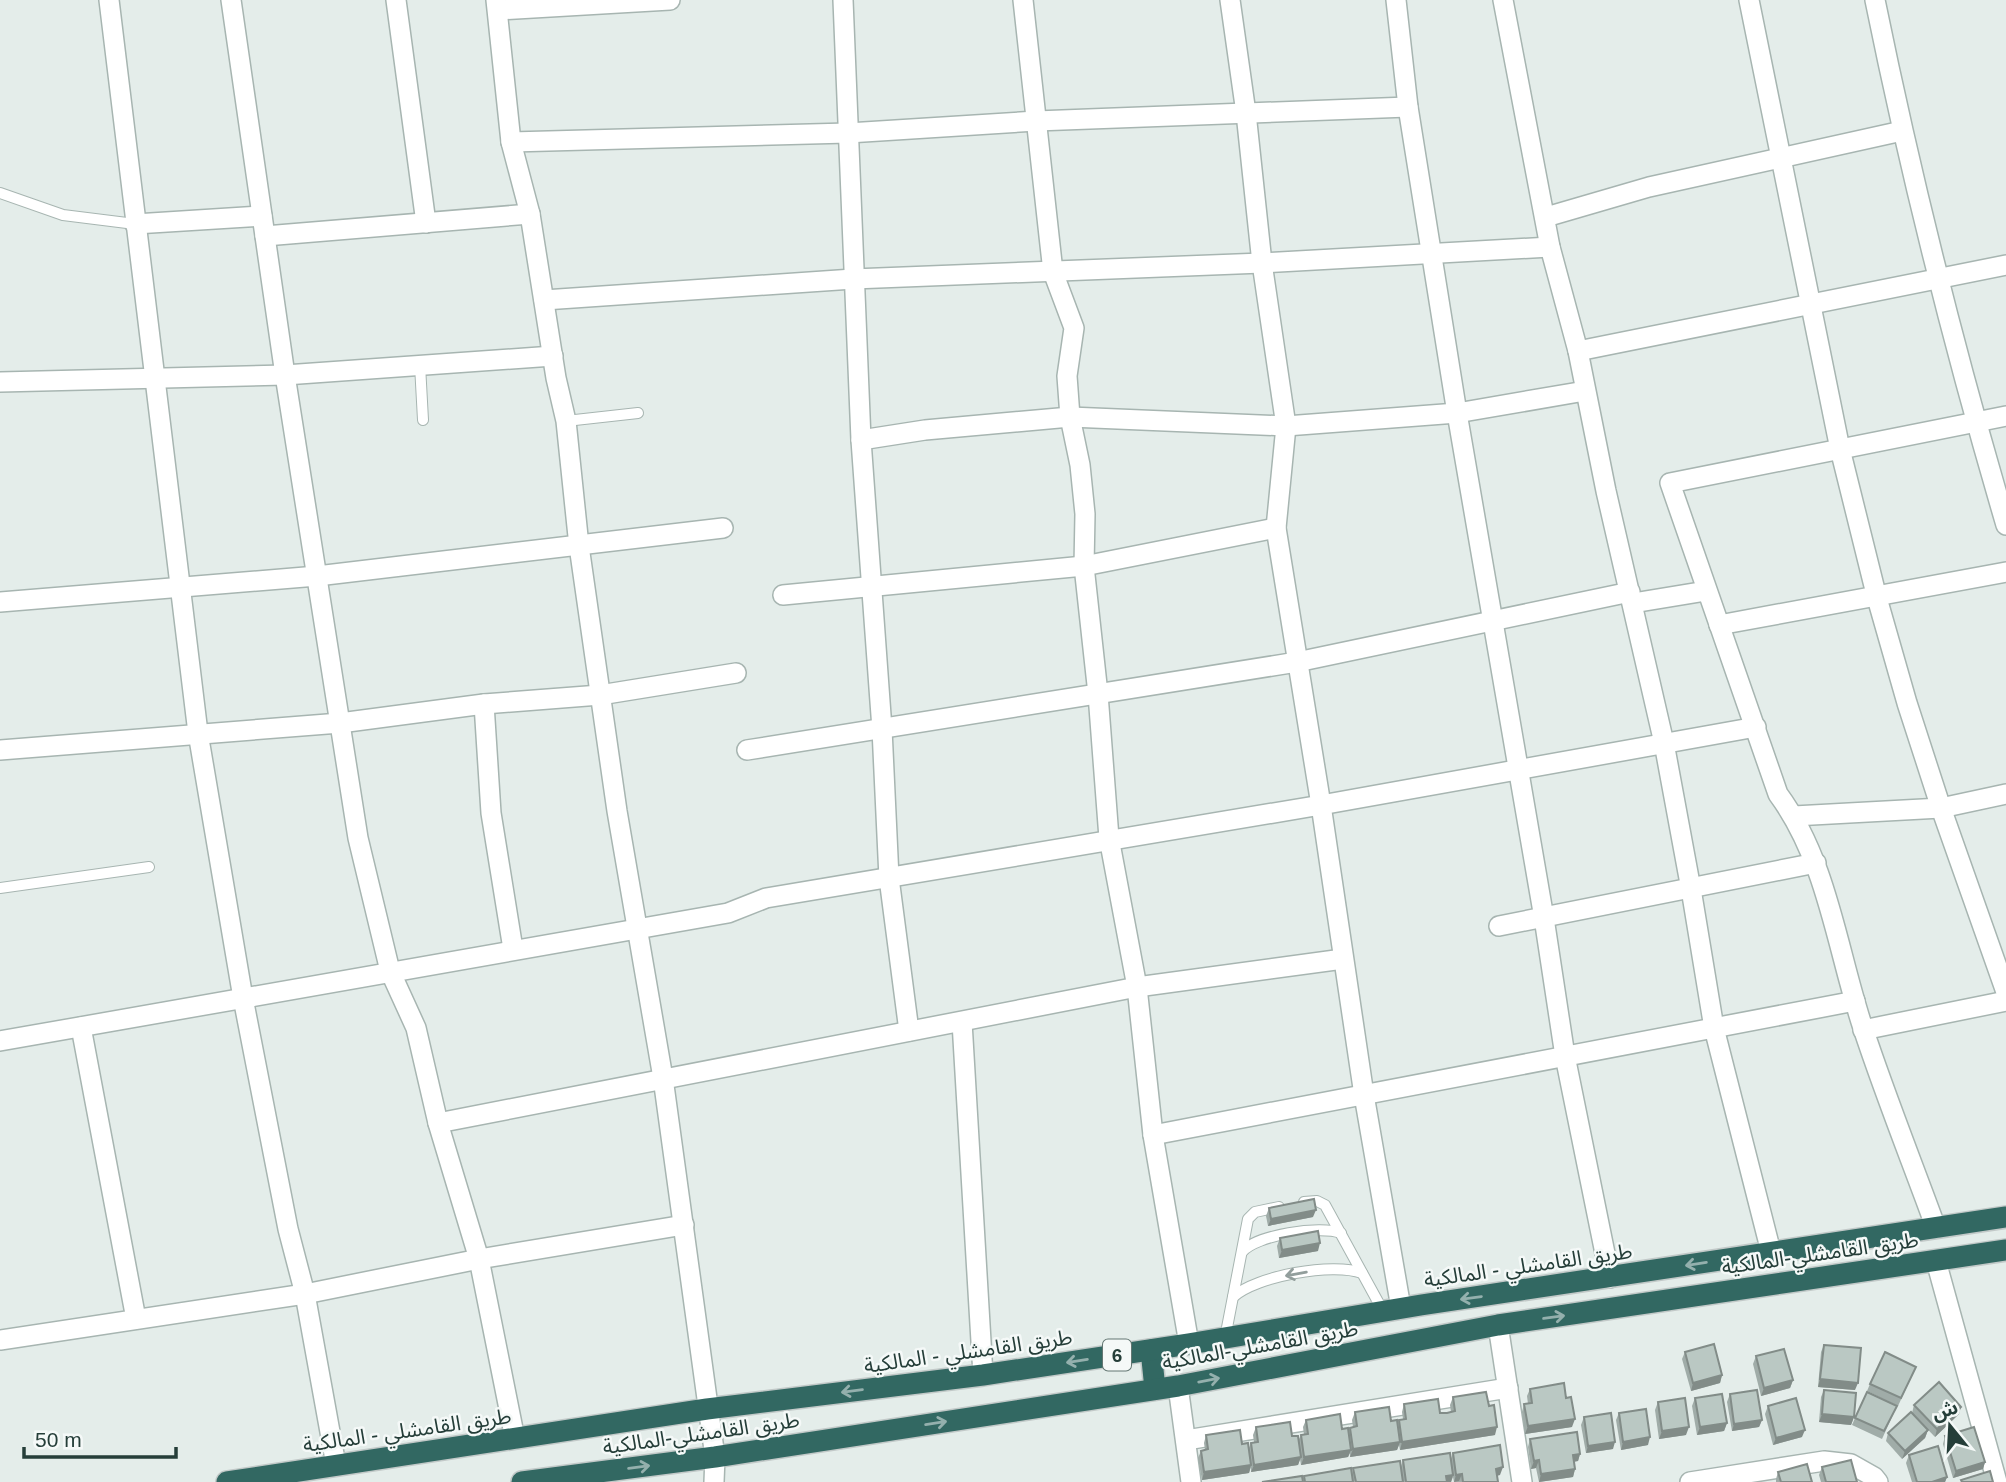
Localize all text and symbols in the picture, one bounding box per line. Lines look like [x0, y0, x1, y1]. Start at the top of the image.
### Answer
street label: طريق القامشلي-المالكية [1720, 1228, 1921, 1283]
street label: طريق القامشلي - المالكية [1422, 1239, 1634, 1296]
one-way arrow [1685, 1258, 1708, 1271]
one-way arrow [1285, 1268, 1307, 1282]
one-way arrow [1460, 1292, 1483, 1305]
one-way arrow [1542, 1310, 1565, 1323]
street label: طريق القامشلي-المالكية [1160, 1316, 1361, 1378]
street label: طريق القامشلي - المالكية [862, 1325, 1074, 1382]
road number: 6 [1103, 1340, 1131, 1371]
one-way arrow [1066, 1355, 1089, 1368]
one-way arrow [1197, 1373, 1220, 1386]
one-way arrow [841, 1385, 864, 1398]
north arrow [1915, 1391, 1985, 1461]
text: ش [1929, 1396, 1961, 1424]
street label: طريق القامشلي - المالكية [301, 1404, 513, 1461]
street label: طريق القامشلي-المالكية [601, 1408, 802, 1463]
scale bar [24, 1416, 177, 1460]
one-way arrow [924, 1416, 947, 1429]
text: 50 m [35, 1428, 82, 1451]
one-way arrow [627, 1461, 649, 1474]

